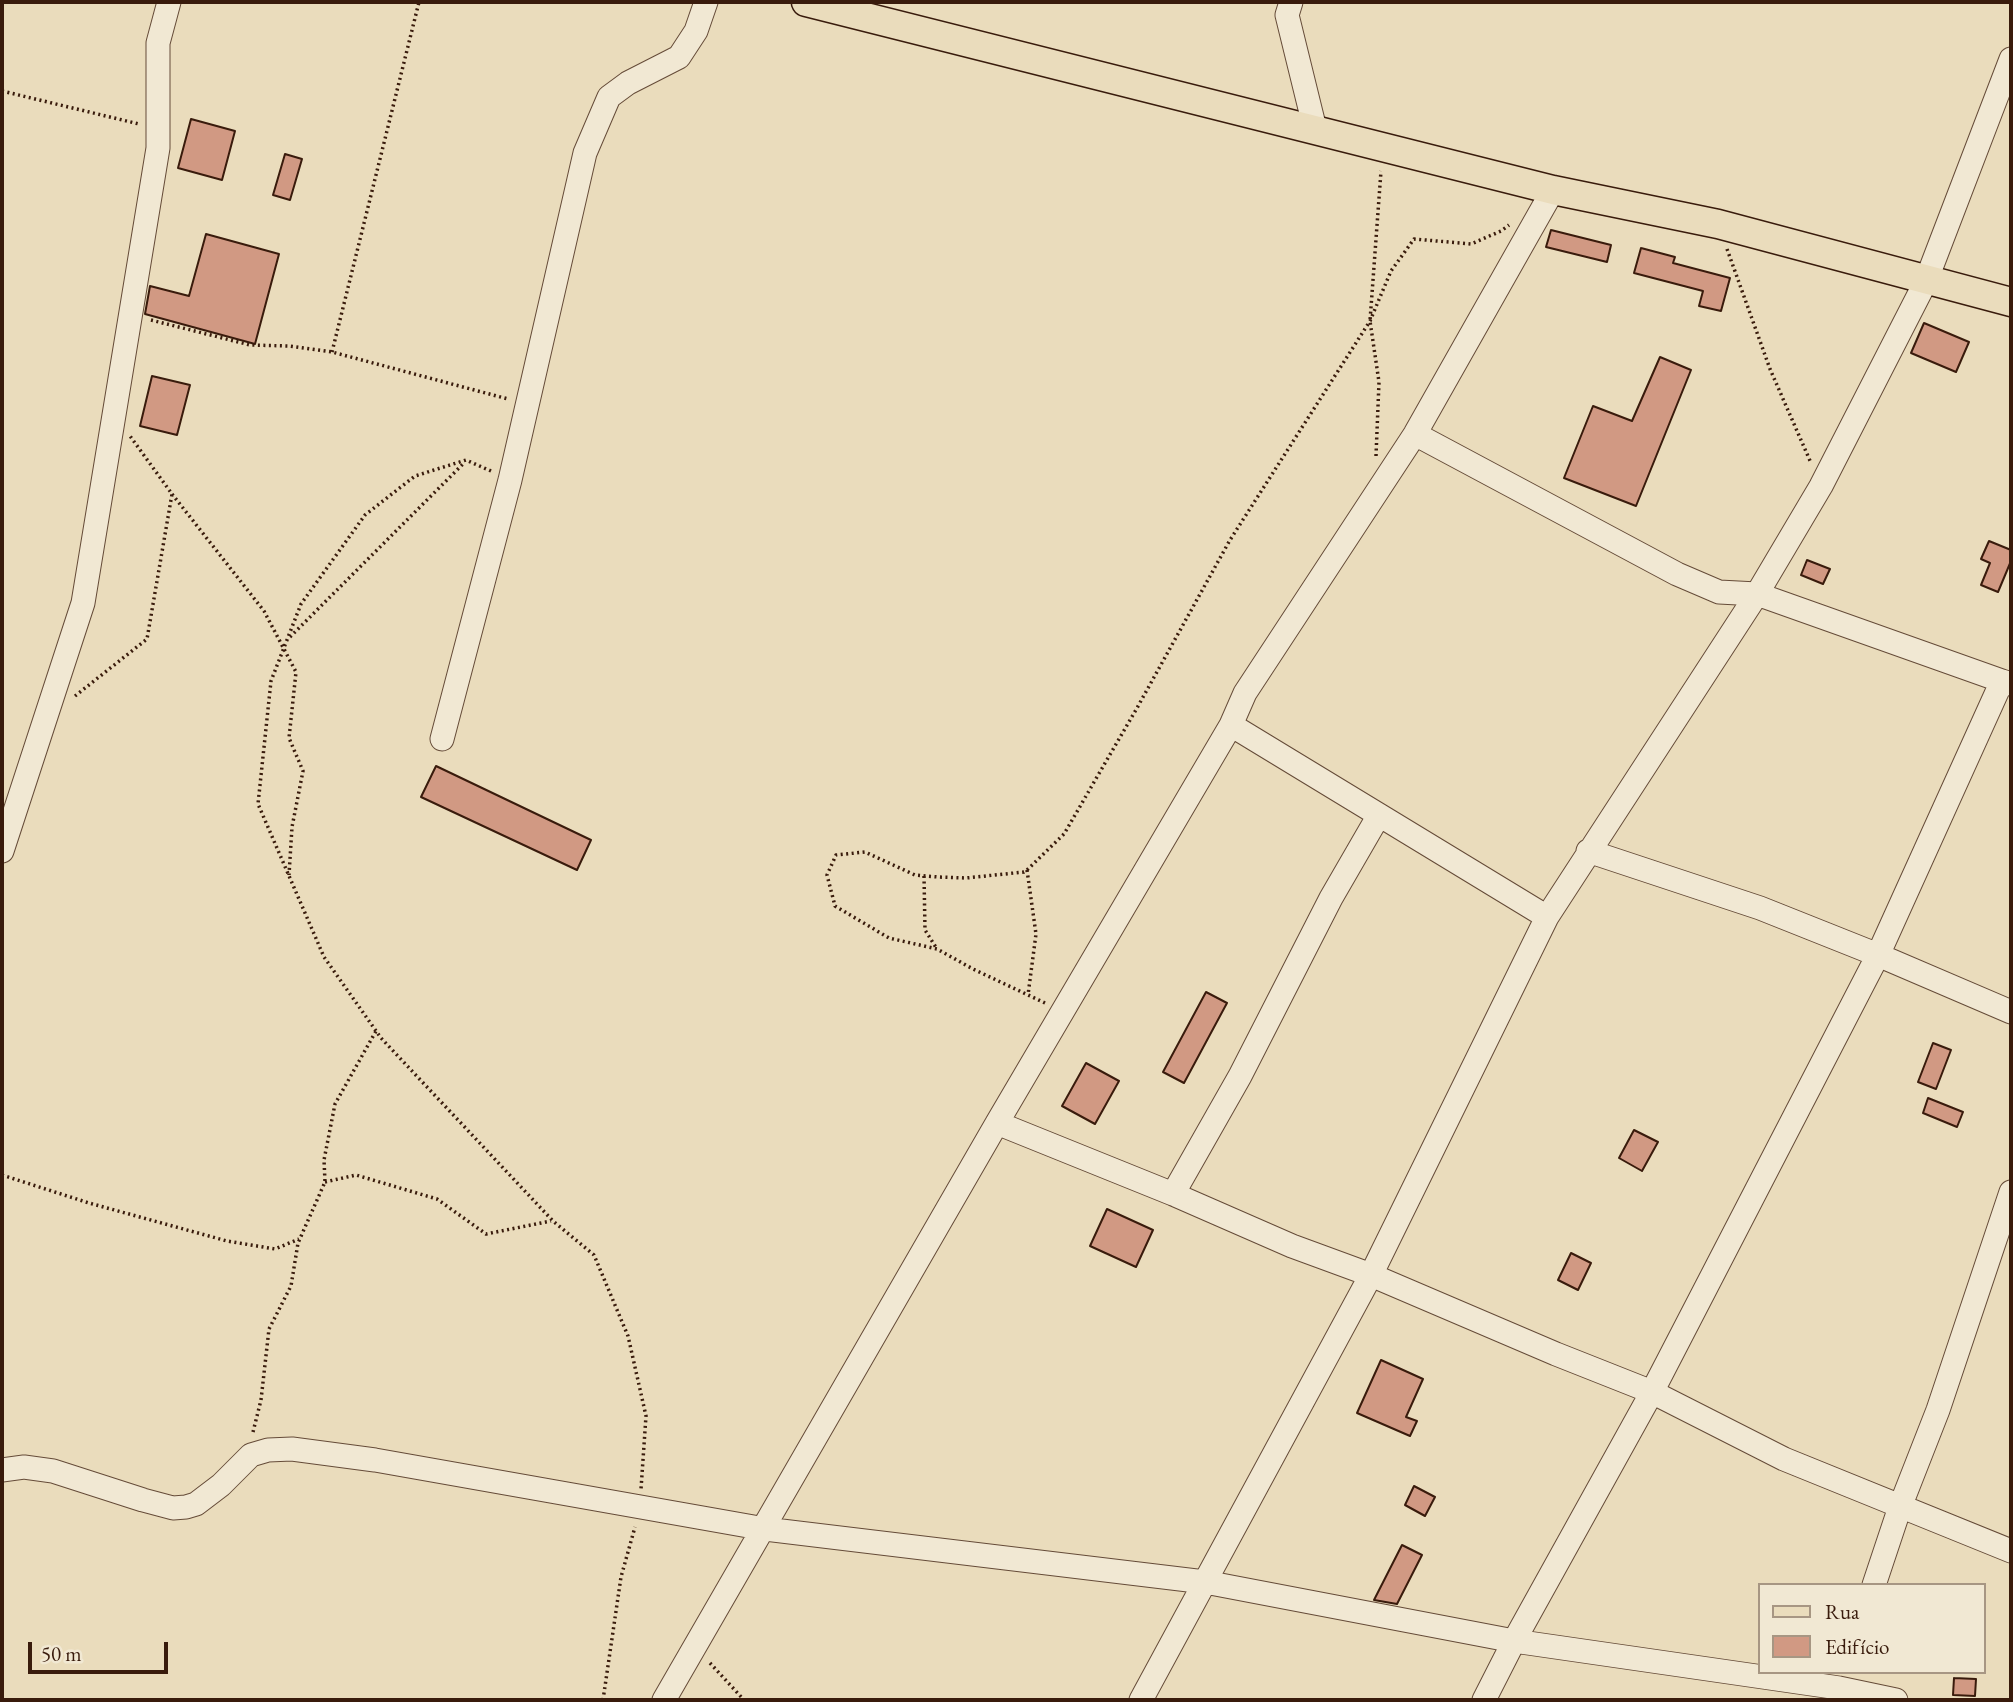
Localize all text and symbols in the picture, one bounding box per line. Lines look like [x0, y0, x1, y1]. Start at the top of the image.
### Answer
legend [1758, 1583, 1985, 1674]
text: Rua [1825, 1598, 1859, 1625]
scale bar [32, 1628, 172, 1672]
text: Edifício [1825, 1633, 1889, 1660]
text: 50 m [41, 1640, 82, 1667]

